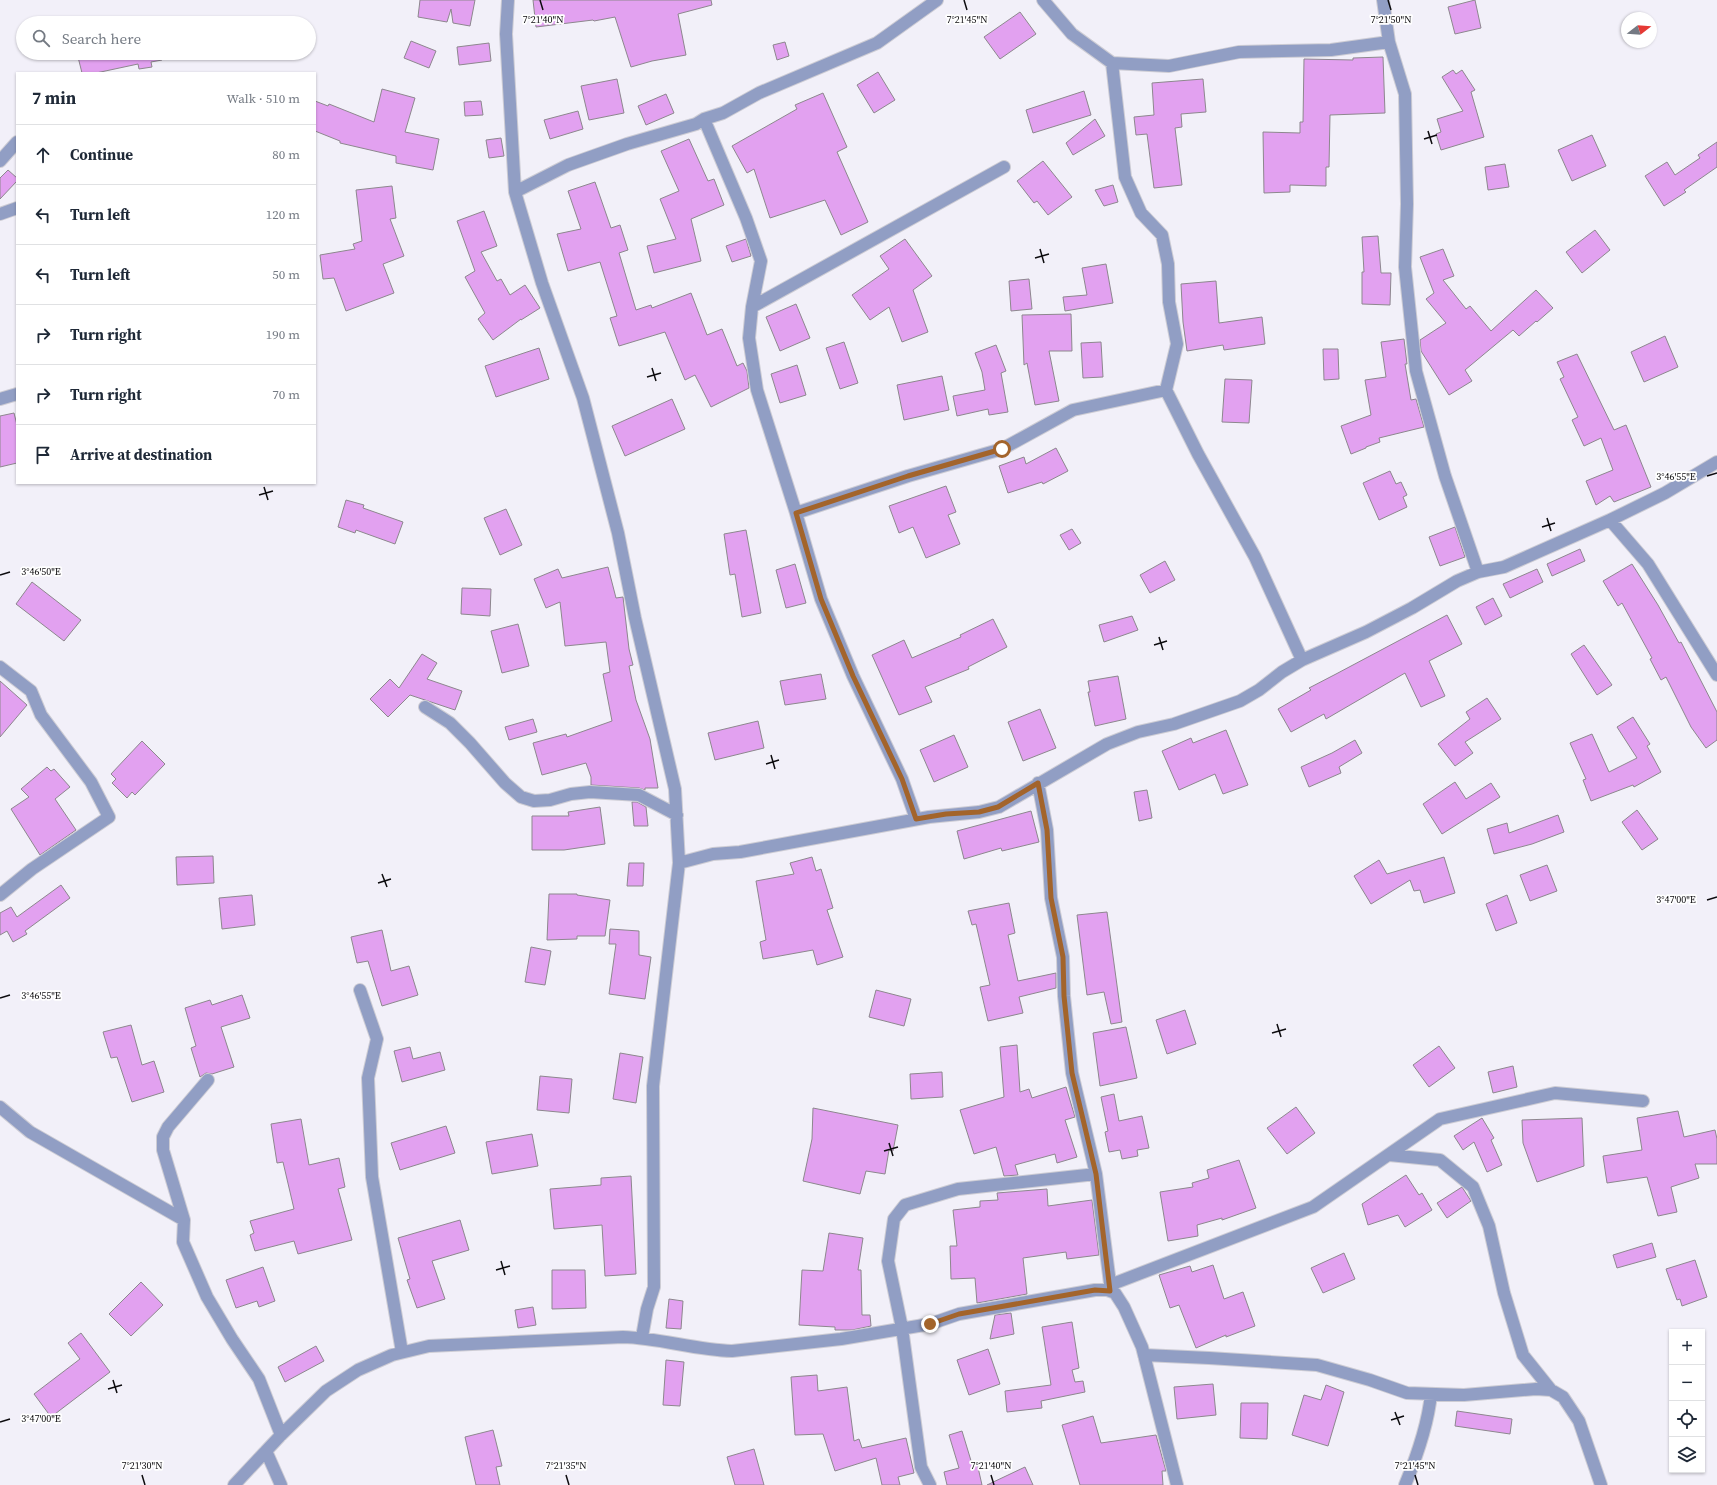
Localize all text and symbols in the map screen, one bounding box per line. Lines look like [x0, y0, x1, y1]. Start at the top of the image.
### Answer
north arrow [1621, 12, 1657, 48]
text: 7°21'40"N [522, 13, 564, 26]
text: 7°21'45"N [946, 13, 988, 26]
text: 7°21'50"N [1370, 13, 1412, 26]
search box [16, 16, 316, 60]
icon: search [30, 27, 52, 49]
text: Search here [62, 28, 141, 49]
text: 7 min [32, 86, 76, 110]
text: Walk · 510 m [227, 90, 300, 107]
icon: ahead [32, 144, 54, 166]
text: Continue [70, 144, 133, 165]
text: 80 m [272, 146, 300, 163]
icon: left [32, 204, 54, 226]
text: Turn left [70, 204, 130, 225]
text: 120 m [266, 206, 300, 223]
icon: left [32, 264, 54, 286]
text: Turn left [70, 264, 130, 285]
text: 50 m [272, 266, 300, 283]
icon: right [32, 324, 54, 346]
text: Turn right [70, 324, 142, 345]
text: 190 m [266, 326, 300, 343]
icon: right [32, 384, 54, 406]
text: Turn right [70, 384, 142, 405]
text: 70 m [272, 386, 300, 403]
route start [993, 440, 1011, 458]
icon: arrive [32, 444, 54, 466]
text: Arrive at destination [70, 444, 212, 465]
text: 3°46'55"E [1656, 470, 1696, 483]
text: 3°46'50"E [21, 565, 61, 578]
text: 3°47'00"E [1656, 893, 1696, 906]
text: 3°46'55"E [21, 989, 61, 1002]
route end [921, 1315, 939, 1333]
map controls [1669, 1329, 1705, 1473]
button: + [1669, 1329, 1705, 1365]
button: − [1669, 1365, 1705, 1401]
button: locate [1669, 1401, 1705, 1437]
text: 3°47'00"E [21, 1412, 61, 1425]
button: layers [1669, 1437, 1705, 1473]
text: 7°21'30"N [121, 1459, 163, 1472]
text: 7°21'35"N [545, 1459, 587, 1472]
text: 7°21'40"N [970, 1459, 1012, 1472]
text: 7°21'45"N [1394, 1459, 1436, 1472]

